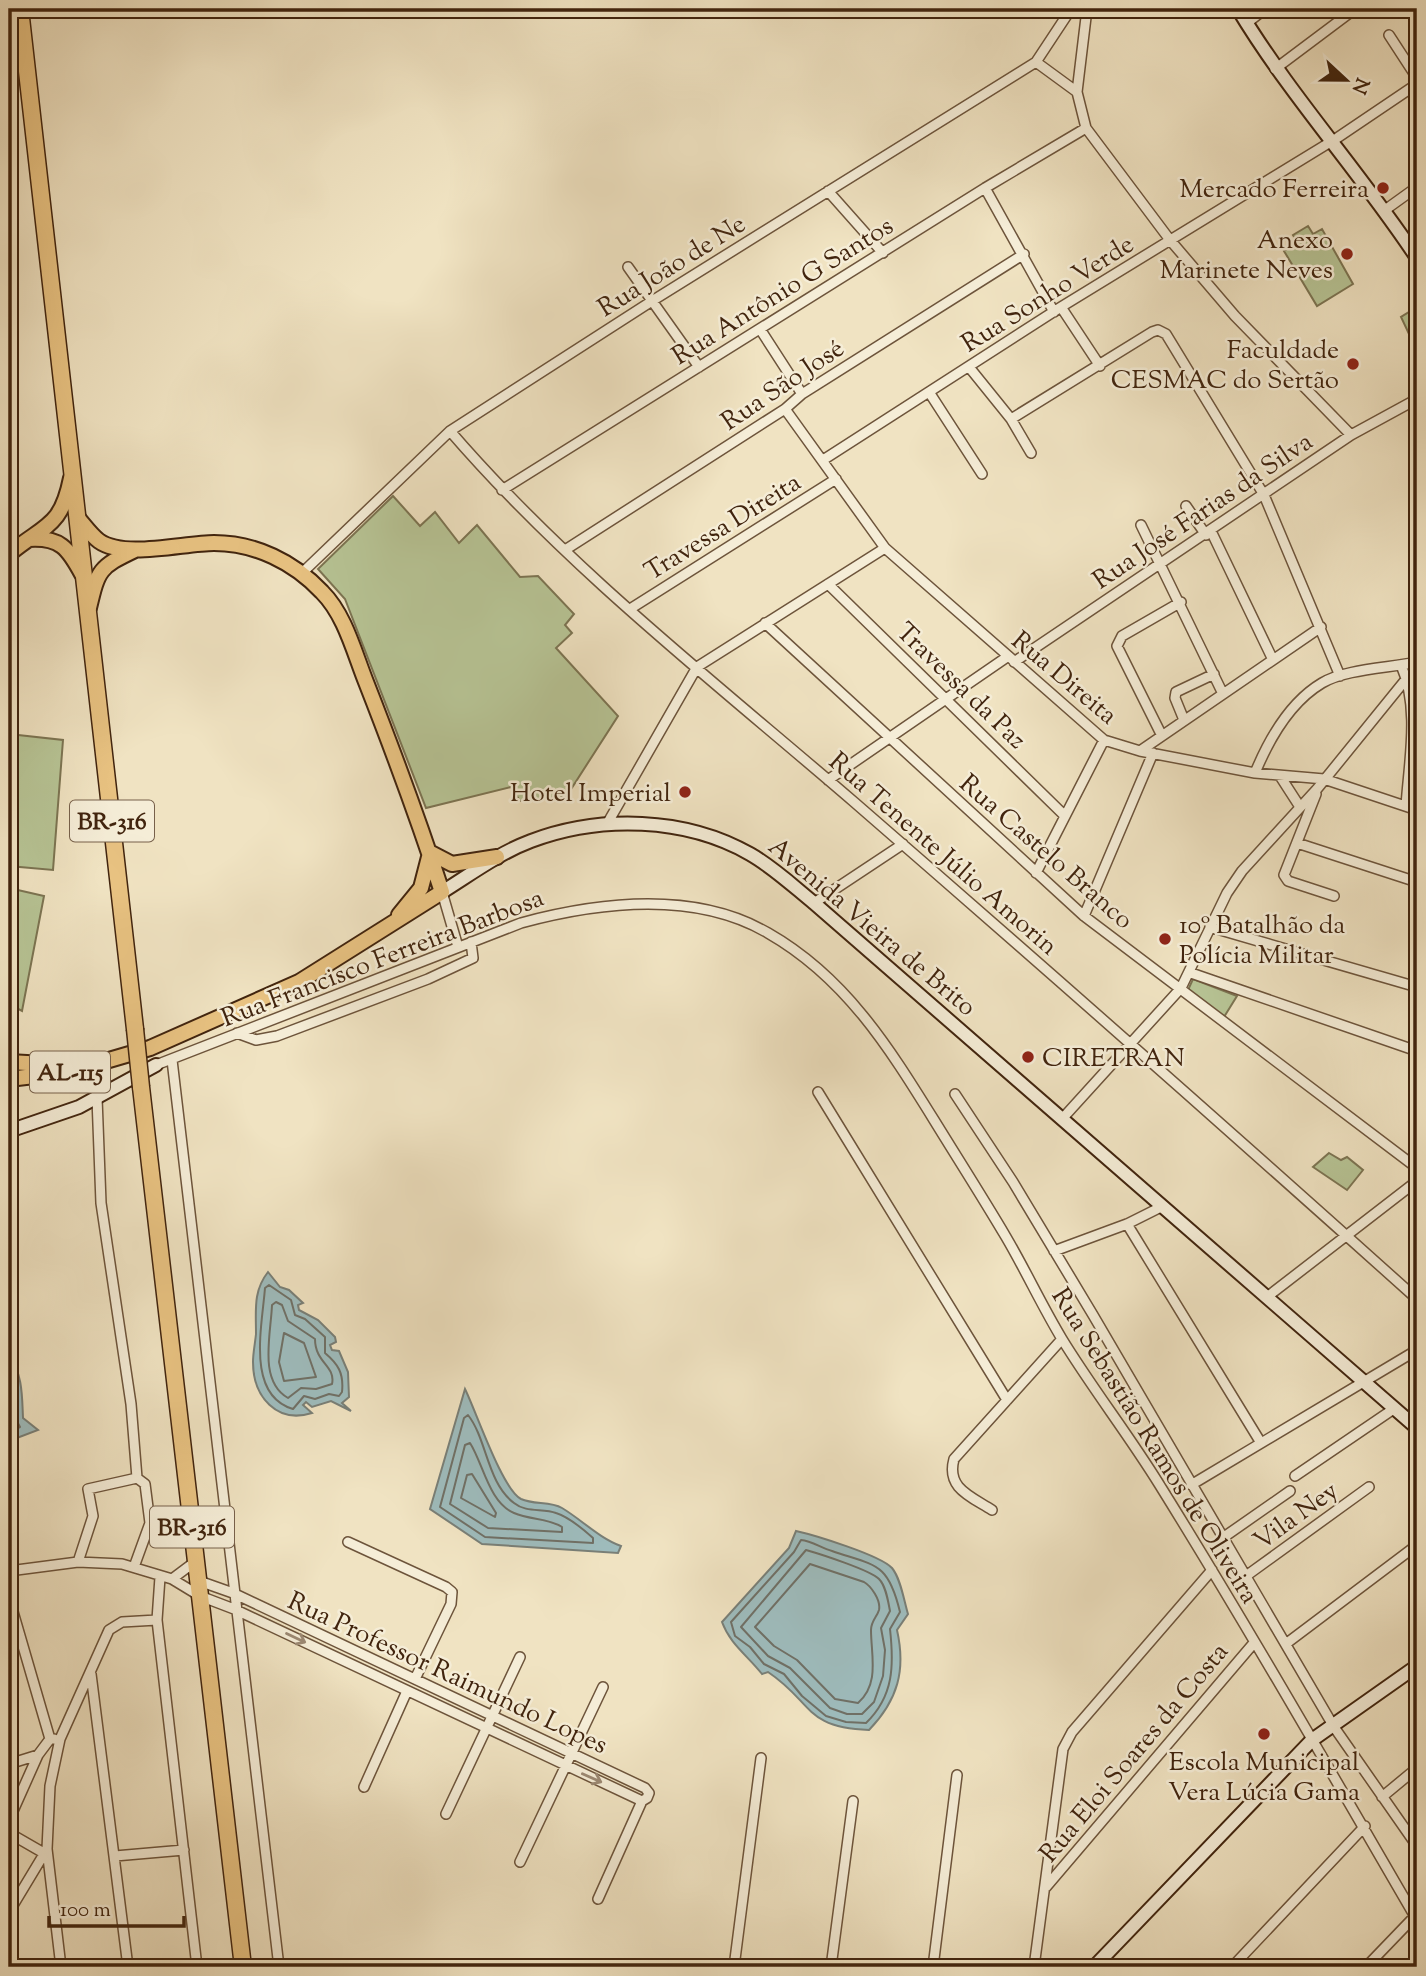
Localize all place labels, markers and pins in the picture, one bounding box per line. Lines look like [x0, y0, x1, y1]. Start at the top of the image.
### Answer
place label: Mercado Ferreira [1179, 172, 1369, 209]
marker: Mercado Ferreira [1375, 180, 1391, 196]
place label: Anexo Marinete Neves [1159, 223, 1333, 290]
marker: Anexo Marinete Neves [1339, 246, 1355, 262]
place label: Faculdade CESMAC do Sertão [1111, 333, 1339, 400]
marker: Faculdade CESMAC do Sertão [1345, 356, 1361, 372]
place label: Hotel Imperial [510, 776, 671, 813]
marker: Hotel Imperial [677, 784, 693, 800]
place label: 10º Batalhão da Polícia Militar [1179, 908, 1345, 975]
marker: 10º Batalhão da Polícia Militar [1157, 931, 1173, 947]
place label: CIRETRAN [1042, 1041, 1185, 1078]
marker: CIRETRAN [1020, 1049, 1036, 1065]
marker: Escola Municipal Vera Lúcia Gama [1256, 1726, 1272, 1742]
place label: Escola Municipal Vera Lúcia Gama [1168, 1745, 1360, 1812]

